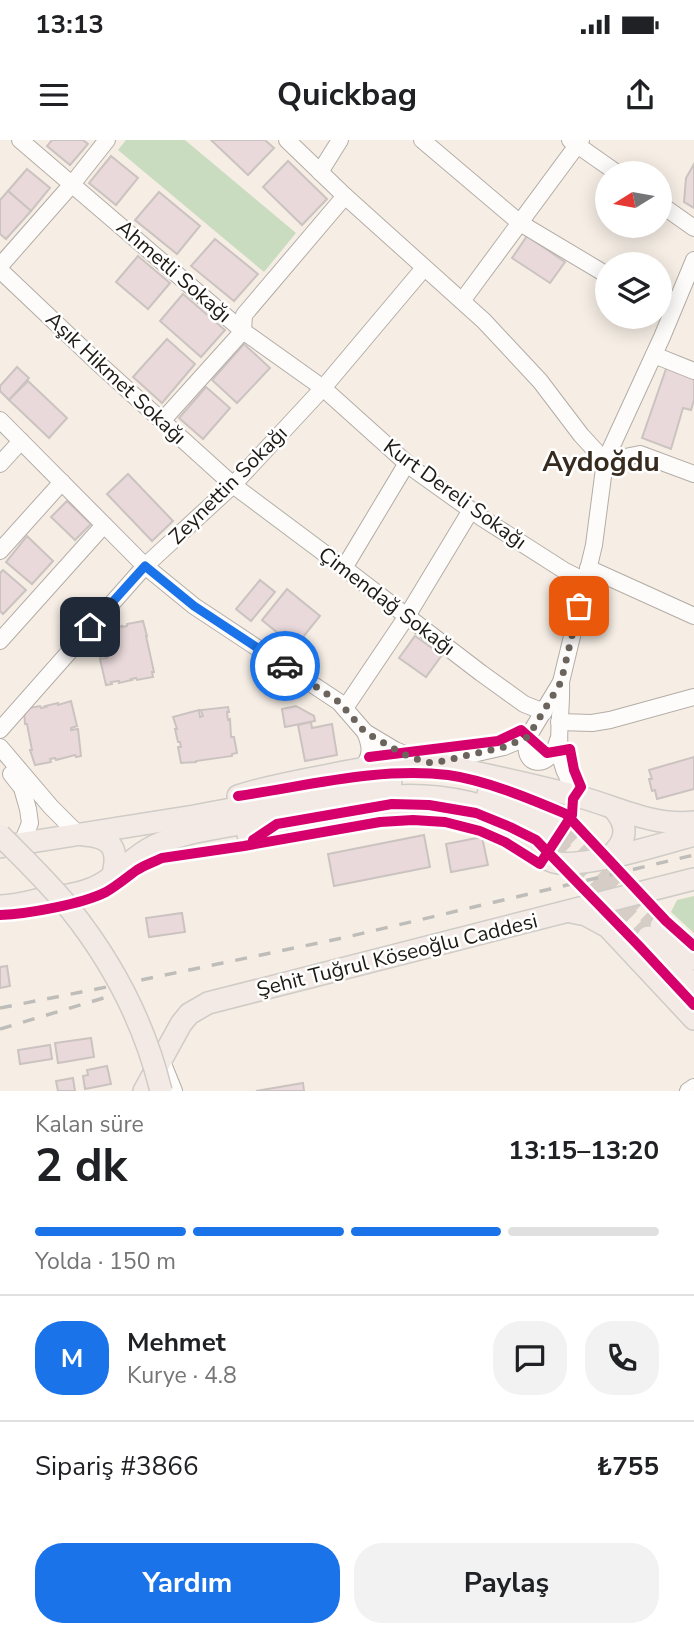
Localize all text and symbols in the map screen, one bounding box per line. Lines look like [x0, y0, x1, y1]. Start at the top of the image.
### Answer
text: 13:13 [35, 7, 104, 42]
text: Quickbag [277, 73, 417, 116]
icon: menu [35, 76, 73, 114]
icon: share [621, 76, 659, 114]
north arrow [595, 161, 672, 238]
map controls [595, 161, 672, 329]
street label: Ahmetli Sokağı [111, 213, 237, 329]
button: layers [595, 252, 672, 329]
street label: Aşık Hikmet Sokağı [40, 306, 192, 450]
street label: Zeynettin Sokağı [163, 420, 293, 550]
street label: Kurt Dereli Sokağı [378, 433, 532, 555]
district label: Aydoğdu [542, 443, 660, 481]
street label: Çimendağ Sokağı [313, 540, 461, 662]
pin [549, 576, 609, 636]
icon: bag [560, 587, 598, 625]
pin [60, 597, 120, 657]
icon: home [71, 608, 109, 646]
courier [250, 631, 320, 701]
icon: car [266, 647, 304, 685]
street label: Şehit Tuğrul Köseoğlu Caddesi [254, 907, 540, 1003]
text: Kalan süre [35, 1109, 144, 1140]
text: 13:15–13:20 [508, 1133, 659, 1168]
text: 2 dk [35, 1134, 127, 1197]
text: Yolda · 150 m [35, 1246, 176, 1277]
button: chat [493, 1321, 567, 1395]
button: phone [585, 1321, 659, 1395]
text: Mehmet [127, 1325, 226, 1360]
text: M [61, 1341, 83, 1376]
text: Kurye · 4.8 [127, 1360, 237, 1391]
text: Sipariş #3866 [35, 1449, 199, 1484]
text: ₺755 [597, 1449, 659, 1484]
button: Yardım [35, 1543, 340, 1623]
button: Paylaş [354, 1543, 659, 1623]

